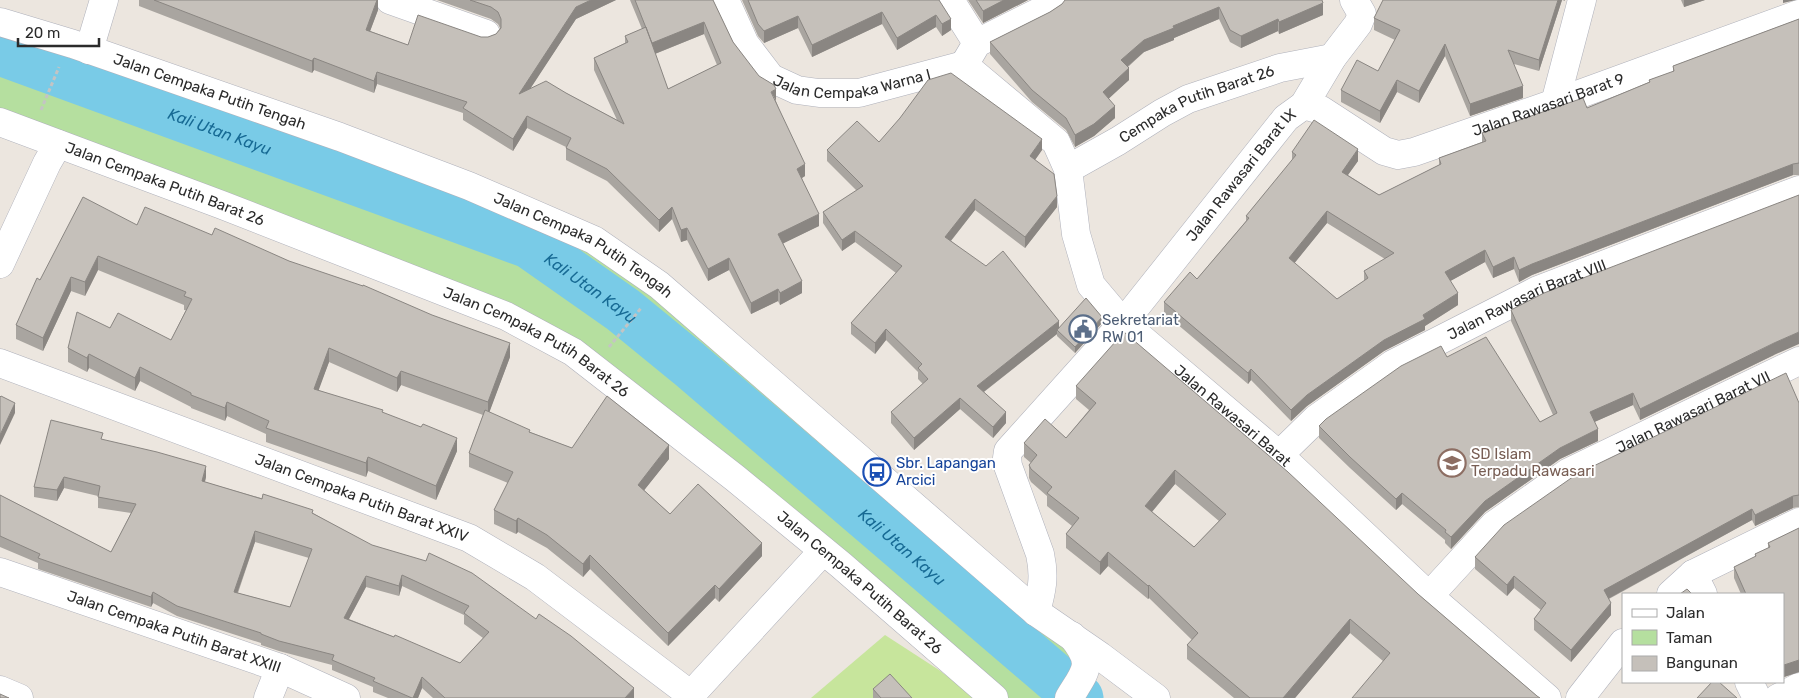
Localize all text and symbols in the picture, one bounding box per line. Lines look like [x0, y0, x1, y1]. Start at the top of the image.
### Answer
scale bar [18, 15, 99, 47]
text: 20 m [25, 24, 60, 42]
street label: Jalan Cempaka Putih Tengah [111, 50, 308, 133]
street label: Cempaka Putih Barat 26 [1116, 62, 1277, 147]
street label: Jalan Cempaka Warna I [770, 65, 933, 103]
street label: Jalan Rawasari Barat 9 [1470, 69, 1627, 140]
water label: Kali Utan Kayu [166, 104, 274, 159]
street label: Jalan Rawasari Barat IX [1182, 105, 1300, 245]
street label: Jalan Cempaka Putih Barat 26 [63, 138, 267, 230]
street label: Jalan Cempaka Putih Tengah [491, 189, 676, 302]
water label: Kali Utan Kayu [541, 249, 641, 327]
street label: Jalan Rawasari Barat VIII [1444, 256, 1609, 344]
street label: Jalan Cempaka Putih Barat 26 [441, 283, 633, 401]
place label: Sekretariat RW 01 [1102, 311, 1179, 346]
public building icon: Sekretariat RW 01 [1068, 314, 1098, 344]
street label: Jalan Rawasari Barat [1170, 361, 1295, 471]
street label: Jalan Rawasari Barat VII [1613, 367, 1773, 457]
place label: SD Islam Terpadu Rawasari [1471, 445, 1595, 480]
school or university icon: SD Islam Terpadu Rawasari [1437, 448, 1467, 478]
street label: Jalan Cempaka Putih Barat XXIV [252, 450, 471, 546]
place label: Sbr. Lapangan Arcici [896, 454, 996, 489]
bus stop icon: Sbr. Lapangan Arcici [862, 457, 892, 487]
water label: Kali Utan Kayu [855, 504, 950, 589]
street label: Jalan Cempaka Putih Barat 26 [773, 507, 946, 658]
street label: Jalan Cempaka Putih Barat XXIII [65, 587, 283, 677]
legend [1622, 593, 1784, 683]
text: Jalan [1666, 604, 1705, 622]
text: Taman [1666, 629, 1712, 647]
text: Bangunan [1666, 654, 1738, 672]

